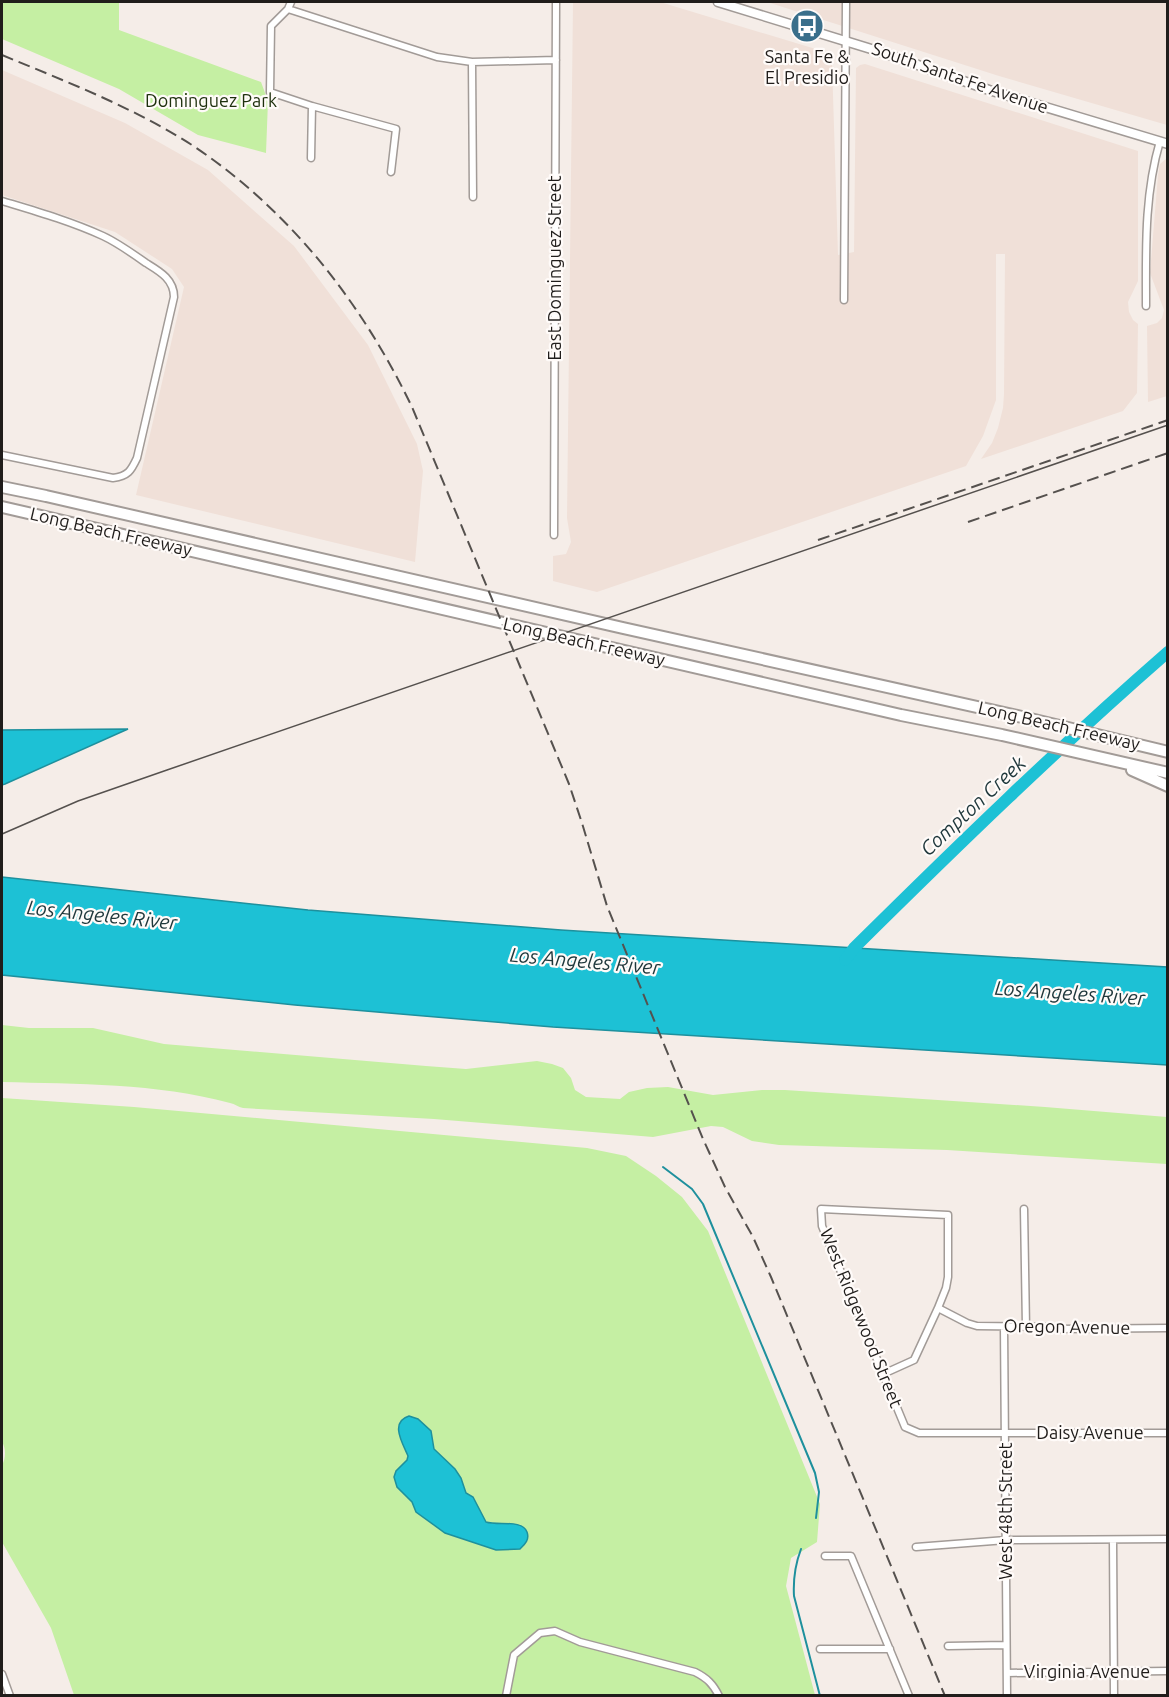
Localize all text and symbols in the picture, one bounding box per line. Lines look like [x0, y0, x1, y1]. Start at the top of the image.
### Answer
bus stop icon: Santa Fe & El Presidio [789, 8, 825, 44]
street label: South Santa Fe Avenue [869, 37, 1051, 117]
place label: Santa Fe & El Presidio [765, 46, 850, 87]
park label: Dominguez Park [145, 90, 277, 110]
street label: East Dominguez Street [544, 176, 564, 361]
street label: Long Beach Freeway [28, 503, 194, 559]
street label: Long Beach Freeway [501, 613, 667, 669]
street label: Long Beach Freeway [976, 697, 1142, 753]
water label: Compton Creek [915, 751, 1030, 860]
water label: Los Angeles River [26, 895, 180, 934]
water label: Los Angeles River [509, 942, 663, 979]
water label: Los Angeles River [994, 976, 1147, 1009]
street label: West Ridgewood Street [817, 1225, 907, 1410]
street label: Oregon Avenue [1004, 1315, 1131, 1337]
street label: Daisy Avenue [1036, 1422, 1144, 1442]
street label: West 48th Street [995, 1442, 1015, 1580]
street label: Virginia Avenue [1024, 1661, 1150, 1681]

